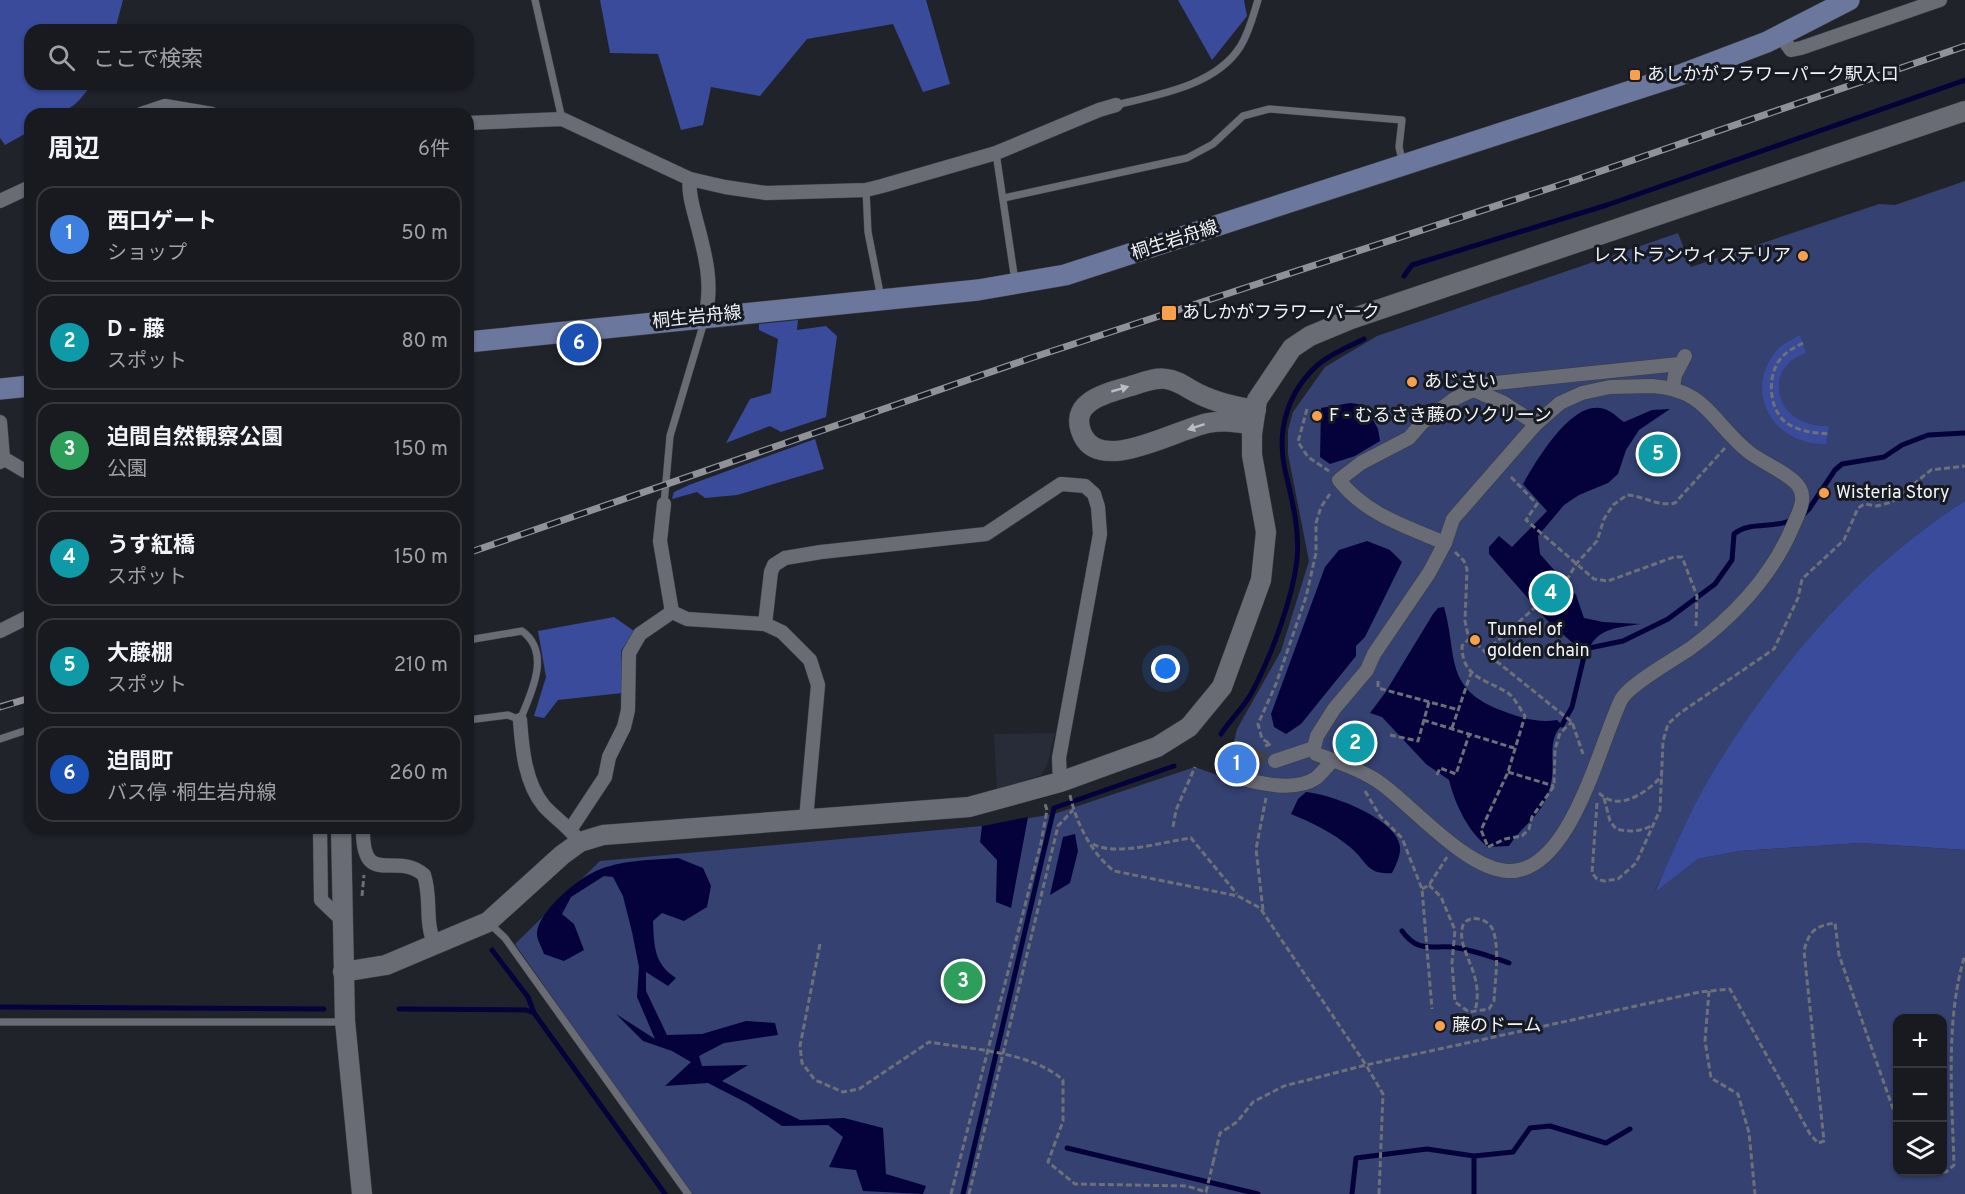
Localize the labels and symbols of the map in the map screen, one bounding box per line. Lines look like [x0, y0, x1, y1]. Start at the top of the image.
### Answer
place label: あしかがフラワーパーク駅入口 [1647, 64, 1899, 87]
marker: あしかがフラワーパーク駅入口 [1628, 68, 1642, 82]
street label: 桐生岩舟線 [1129, 216, 1221, 266]
place label: レストランウィステリア [1593, 245, 1791, 268]
marker: レストランウィステリア [1796, 249, 1810, 263]
street label: 桐生岩舟線 [651, 302, 743, 334]
place label: あしかがフラワーパーク [1182, 302, 1380, 325]
marker: あしかがフラワーパーク [1160, 304, 1178, 322]
pin: 6 [560, 320, 598, 366]
place label: あじさい [1424, 371, 1496, 394]
marker: あじさい [1405, 375, 1419, 389]
one-way arrow [1111, 384, 1129, 393]
place label: F - むるさき藤のソクリーン [1329, 405, 1552, 428]
marker: F - むるさき藤のソクリーン [1310, 409, 1324, 423]
one-way arrow [1187, 423, 1205, 432]
pin: 5 [1638, 432, 1678, 476]
place label: Wisteria Story [1836, 482, 1950, 505]
marker: Wisteria Story [1817, 486, 1831, 500]
pin: 4 [1532, 570, 1570, 616]
place label: Tunnel of golden chain [1487, 619, 1590, 663]
marker: Tunnel of golden chain [1468, 633, 1482, 647]
your location [1151, 654, 1180, 683]
pin: 2 [1336, 720, 1374, 766]
pin: 1 [1218, 742, 1256, 786]
pin: 3 [944, 958, 982, 1004]
place label: 藤のドーム [1452, 1015, 1541, 1038]
marker: 藤のドーム [1433, 1019, 1447, 1033]

